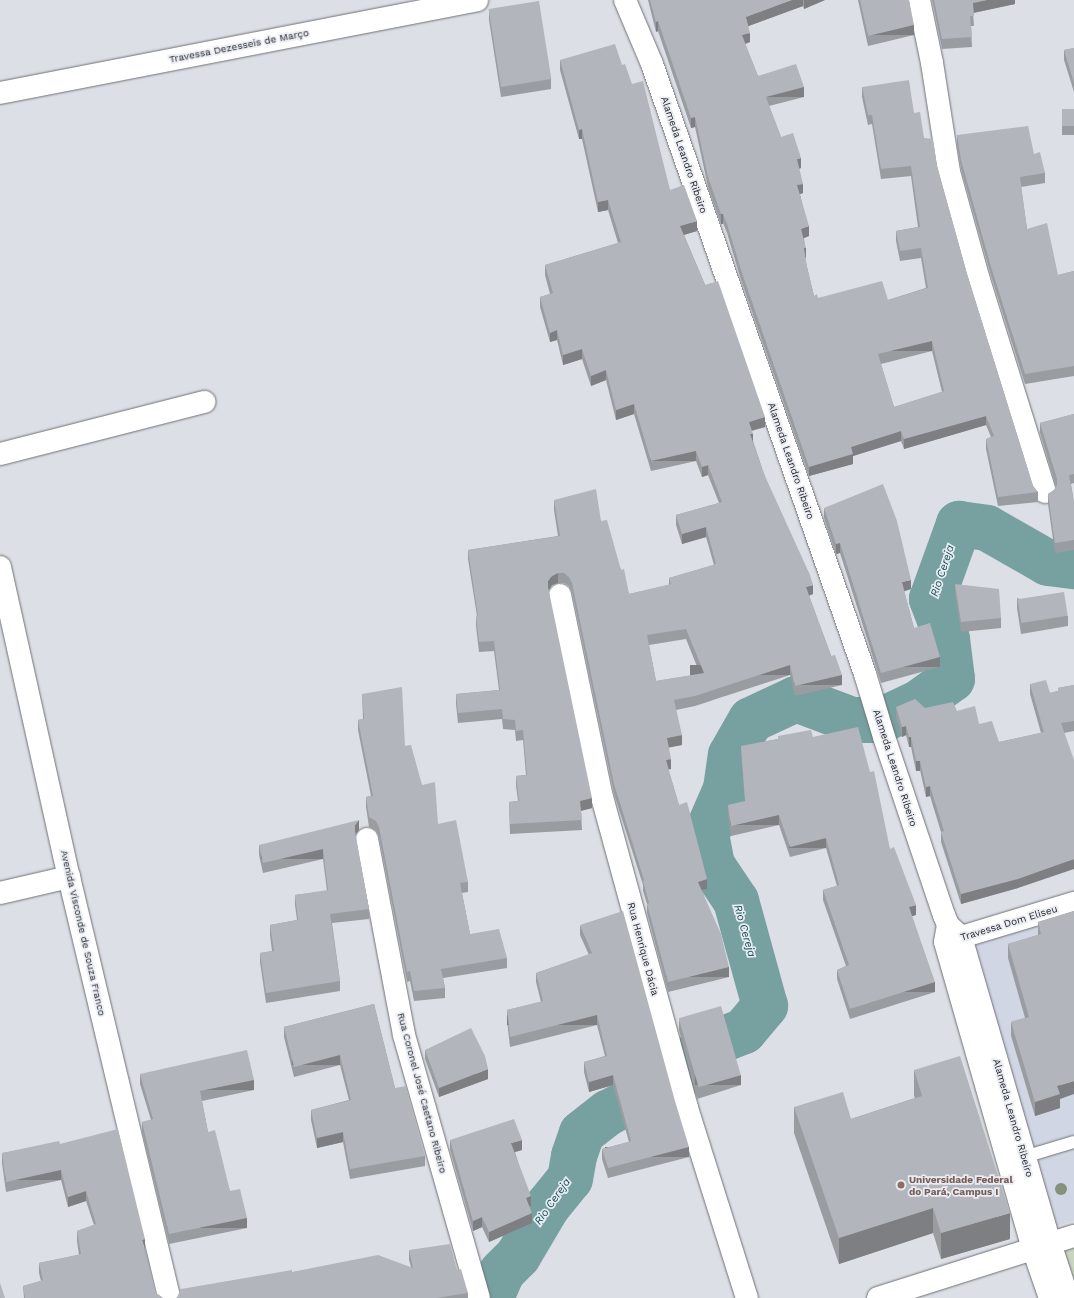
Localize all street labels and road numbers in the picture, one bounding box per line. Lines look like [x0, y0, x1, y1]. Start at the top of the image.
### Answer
street label: Travessa Dezesseis de Março [168, 27, 310, 65]
street label: Alameda Leandro Ribeiro [658, 95, 710, 215]
street label: Alameda Leandro Ribeiro [765, 401, 817, 521]
street label: Alameda Leandro Ribeiro [870, 708, 920, 828]
street label: Avenida Visconde de Souza Franco [58, 849, 108, 1017]
street label: Rua Henrique Dácia [625, 901, 661, 997]
street label: Travessa Dom Eliseu [959, 903, 1059, 943]
street label: Rua Coronel José Caetano Ribeiro [395, 1011, 449, 1175]
street label: Alameda Leandro Ribeiro [990, 1057, 1036, 1179]

